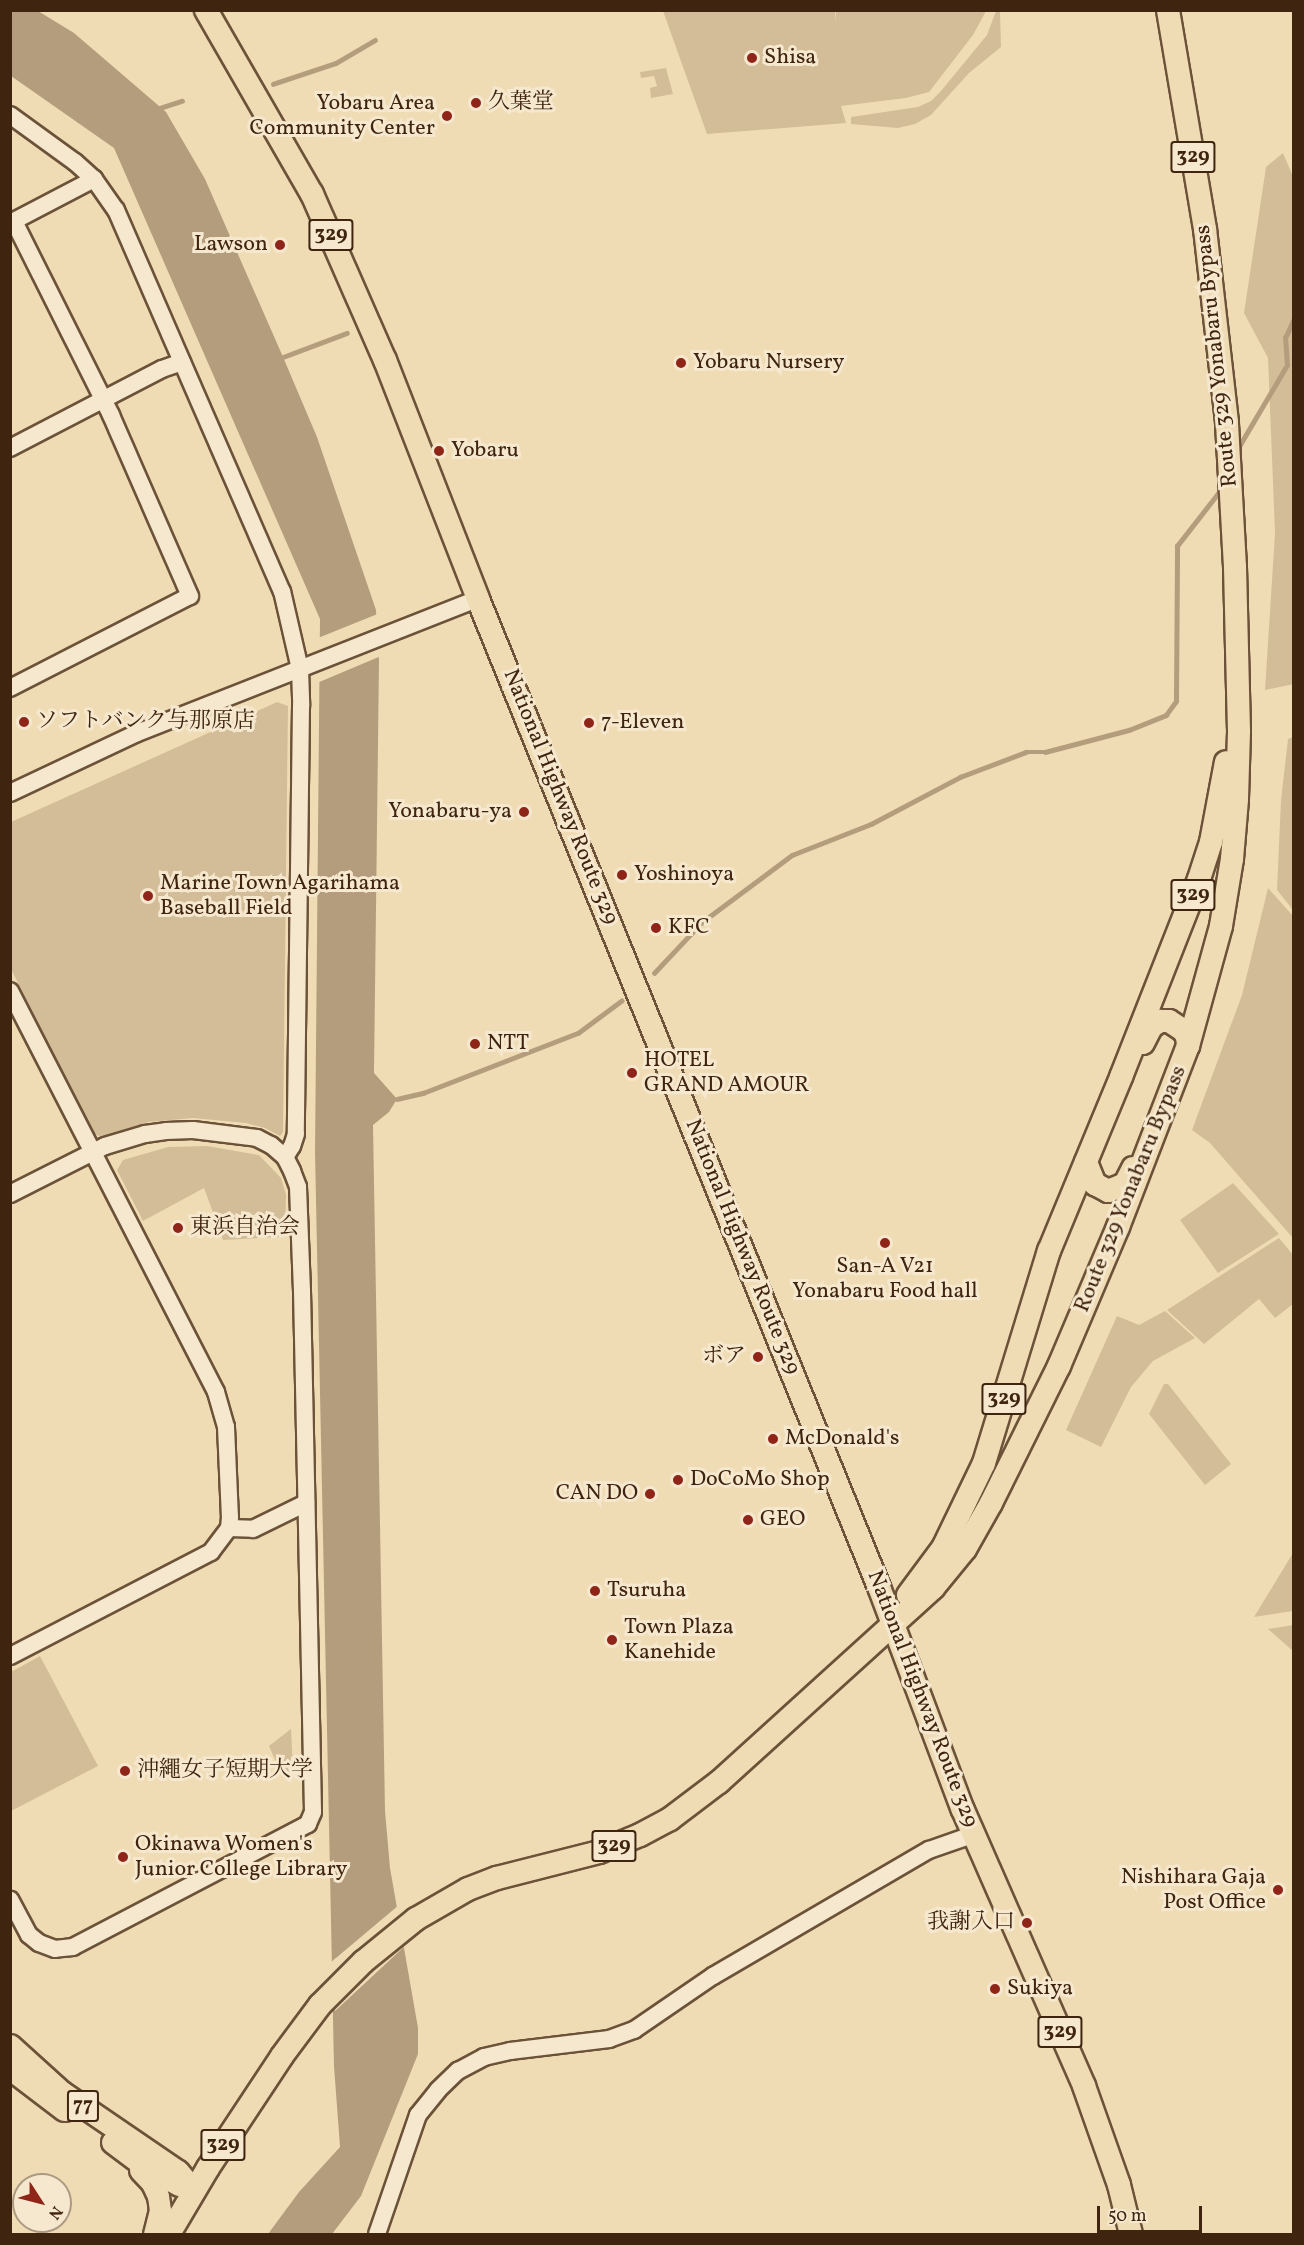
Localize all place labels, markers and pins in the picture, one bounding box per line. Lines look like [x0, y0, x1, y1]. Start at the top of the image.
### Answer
place label: Shisa [764, 45, 816, 71]
marker: Shisa [745, 51, 759, 65]
place label: Yobaru Area Community Center [249, 90, 435, 142]
place label: 久葉堂 [488, 90, 554, 116]
marker: 久葉堂 [469, 96, 483, 110]
marker: Yobaru Area Community Center [440, 109, 454, 123]
place label: Lawson [194, 232, 268, 258]
marker: Lawson [273, 238, 287, 252]
place label: Yobaru Nursery [693, 350, 844, 376]
marker: Yobaru Nursery [674, 356, 688, 370]
place label: Yobaru [451, 438, 519, 464]
marker: Yobaru [432, 444, 446, 458]
place label: ソフトバンク与那原店 [36, 709, 256, 735]
place label: 7-Eleven [601, 710, 684, 736]
marker: ソフトバンク与那原店 [17, 715, 31, 729]
marker: 7-Eleven [582, 716, 596, 730]
place label: Yonabaru-ya [388, 799, 512, 825]
marker: Yonabaru-ya [517, 805, 531, 819]
place label: Yoshinoya [634, 862, 734, 888]
marker: Yoshinoya [615, 868, 629, 882]
place label: Marine Town Agarihama Baseball Field [160, 870, 401, 921]
marker: Marine Town Agarihama Baseball Field [141, 889, 155, 903]
place label: KFC [668, 915, 710, 941]
marker: KFC [649, 921, 663, 935]
place label: NTT [487, 1031, 529, 1057]
marker: NTT [468, 1037, 482, 1051]
place label: HOTEL GRAND AMOUR [644, 1047, 809, 1098]
marker: HOTEL GRAND AMOUR [625, 1066, 639, 1080]
place label: 東浜自治会 [190, 1215, 300, 1241]
marker: 東浜自治会 [171, 1221, 185, 1235]
marker: San-A V21 Yonabaru Food hall [878, 1236, 892, 1250]
place label: San-A V21 Yonabaru Food hall [792, 1253, 978, 1304]
place label: ボア [702, 1344, 746, 1370]
marker: ボア [751, 1350, 765, 1364]
place label: McDonald's [785, 1426, 899, 1452]
marker: McDonald's [766, 1432, 780, 1446]
place label: DoCoMo Shop [690, 1467, 830, 1493]
marker: DoCoMo Shop [671, 1473, 685, 1487]
place label: CAN DO [556, 1481, 638, 1507]
marker: CAN DO [643, 1487, 657, 1501]
place label: GEO [760, 1507, 805, 1533]
marker: GEO [741, 1513, 755, 1527]
place label: Tsuruha [607, 1578, 686, 1604]
marker: Tsuruha [588, 1584, 602, 1598]
place label: Town Plaza Kanehide [624, 1614, 734, 1666]
marker: Town Plaza Kanehide [605, 1633, 619, 1647]
place label: 沖繩女子短期大学 [137, 1758, 313, 1784]
marker: 沖繩女子短期大学 [118, 1764, 132, 1778]
place label: Okinawa Women's Junior College Library [135, 1831, 347, 1882]
marker: Okinawa Women's Junior College Library [116, 1850, 130, 1864]
place label: Nishihara Gaja Post Office [1121, 1864, 1266, 1916]
marker: Nishihara Gaja Post Office [1271, 1883, 1285, 1897]
place label: 我謝入口 [927, 1910, 1015, 1936]
marker: 我謝入口 [1020, 1916, 1034, 1930]
place label: Sukiya [1007, 1976, 1073, 2002]
marker: Sukiya [988, 1982, 1002, 1996]

